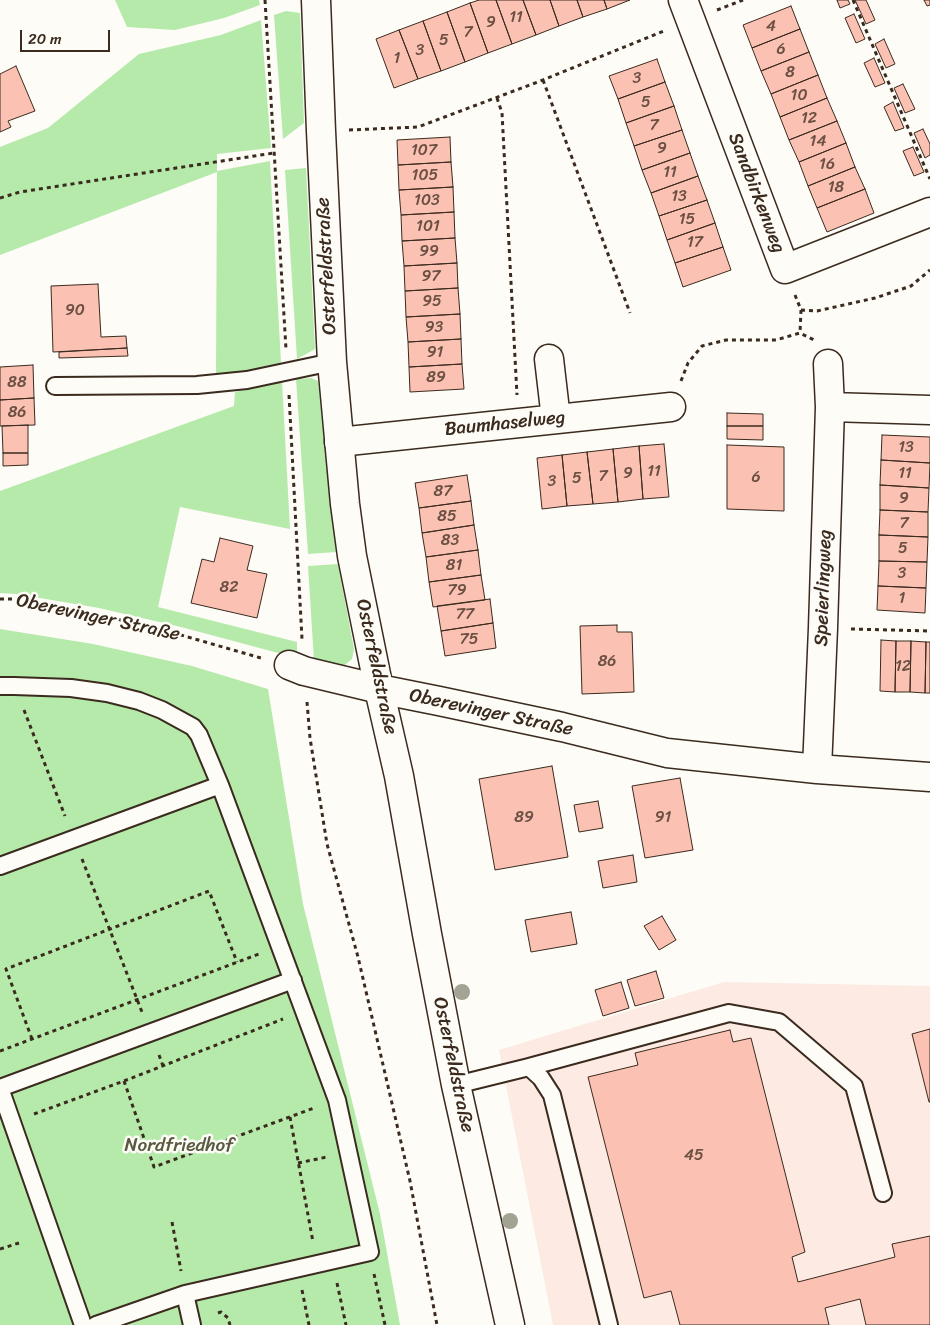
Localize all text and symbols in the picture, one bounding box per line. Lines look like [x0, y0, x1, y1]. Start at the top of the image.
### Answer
house number: 11 [509, 8, 523, 28]
house number: 9 [486, 13, 496, 33]
house number: 4 [766, 17, 776, 37]
scale bar [22, 20, 112, 52]
house number: 7 [463, 23, 473, 43]
text: 20 m [28, 26, 62, 52]
house number: 5 [439, 31, 449, 51]
house number: 6 [776, 40, 786, 60]
house number: 3 [416, 41, 424, 61]
house number: 1 [394, 49, 400, 69]
house number: 8 [785, 63, 795, 83]
house number: 3 [633, 69, 641, 89]
house number: 10 [791, 86, 807, 106]
house number: 5 [641, 93, 651, 113]
house number: 12 [801, 109, 817, 129]
house number: 7 [649, 116, 659, 136]
street label: Sandbirkenweg [723, 130, 789, 256]
house number: 14 [810, 132, 826, 152]
house number: 9 [657, 139, 667, 159]
house number: 107 [411, 141, 437, 161]
house number: 16 [819, 155, 835, 175]
house number: 11 [663, 163, 677, 183]
house number: 105 [412, 166, 438, 186]
house number: 18 [828, 178, 844, 198]
house number: 13 [671, 187, 687, 207]
house number: 103 [414, 191, 440, 211]
street label: Osterfeldstraße [312, 197, 342, 335]
house number: 15 [679, 210, 695, 230]
house number: 101 [416, 217, 440, 237]
house number: 17 [687, 233, 703, 253]
house number: 99 [419, 242, 439, 262]
house number: 97 [422, 267, 440, 287]
house number: 95 [422, 292, 442, 312]
house number: 90 [65, 301, 85, 321]
house number: 93 [425, 318, 443, 338]
house number: 91 [427, 343, 443, 363]
house number: 89 [426, 368, 446, 388]
house number: 88 [7, 373, 27, 393]
house number: 86 [8, 403, 26, 423]
street label: Baumhaselweg [444, 406, 566, 442]
house number: 13 [898, 438, 914, 458]
house number: 11 [647, 462, 661, 482]
house number: 9 [623, 464, 633, 484]
house number: 11 [898, 464, 912, 484]
house number: 7 [598, 467, 608, 487]
house number: 6 [751, 468, 761, 488]
house number: 5 [572, 469, 582, 489]
house number: 3 [548, 472, 556, 492]
house number: 87 [434, 482, 452, 502]
house number: 9 [899, 489, 909, 509]
house number: 85 [437, 507, 457, 527]
house number: 7 [899, 514, 909, 534]
street label: Speierlingweg [811, 529, 837, 647]
house number: 83 [441, 531, 459, 551]
house number: 5 [898, 539, 908, 559]
house number: 81 [446, 556, 462, 576]
house number: 3 [898, 564, 906, 584]
house number: 82 [220, 578, 238, 598]
house number: 79 [448, 581, 466, 601]
street label: Oberevinger Straße [14, 589, 182, 647]
house number: 1 [899, 589, 905, 609]
street label: Osterfeldstraße [351, 597, 401, 737]
house number: 77 [456, 605, 474, 625]
house number: 75 [460, 630, 478, 650]
house number: 86 [598, 652, 616, 672]
house number: 12 [895, 657, 911, 677]
street label: Oberevinger Straße [407, 684, 575, 742]
house number: 89 [514, 808, 534, 828]
house number: 91 [655, 808, 671, 828]
street label: Osterfeldstraße [428, 995, 478, 1135]
park label: Nordfriedhof [124, 1135, 234, 1157]
house number: 45 [684, 1146, 704, 1166]

